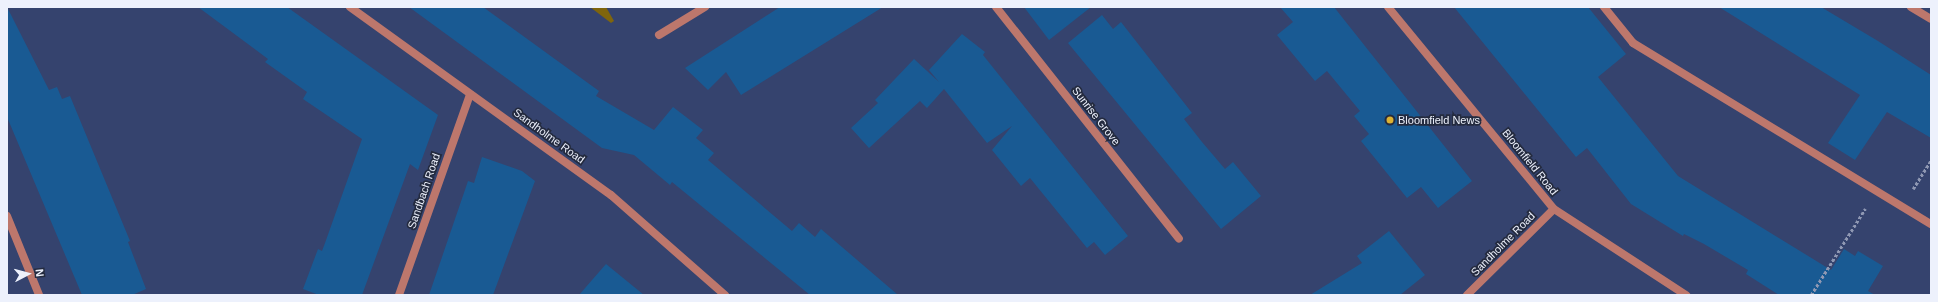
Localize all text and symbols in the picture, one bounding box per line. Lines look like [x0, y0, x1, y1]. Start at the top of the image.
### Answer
street label: Sunrise Grove [1069, 84, 1123, 148]
street label: Sandholme Road [511, 106, 587, 166]
place label: Bloomfield News [1398, 113, 1480, 127]
marker: Bloomfield News [1385, 115, 1395, 125]
street label: Bloomfield Road [1499, 126, 1561, 198]
street label: Sandbach Road [405, 152, 443, 230]
street label: Sandholme Road [1468, 209, 1538, 279]
north arrow [8, 254, 48, 294]
text: N [34, 268, 46, 277]

